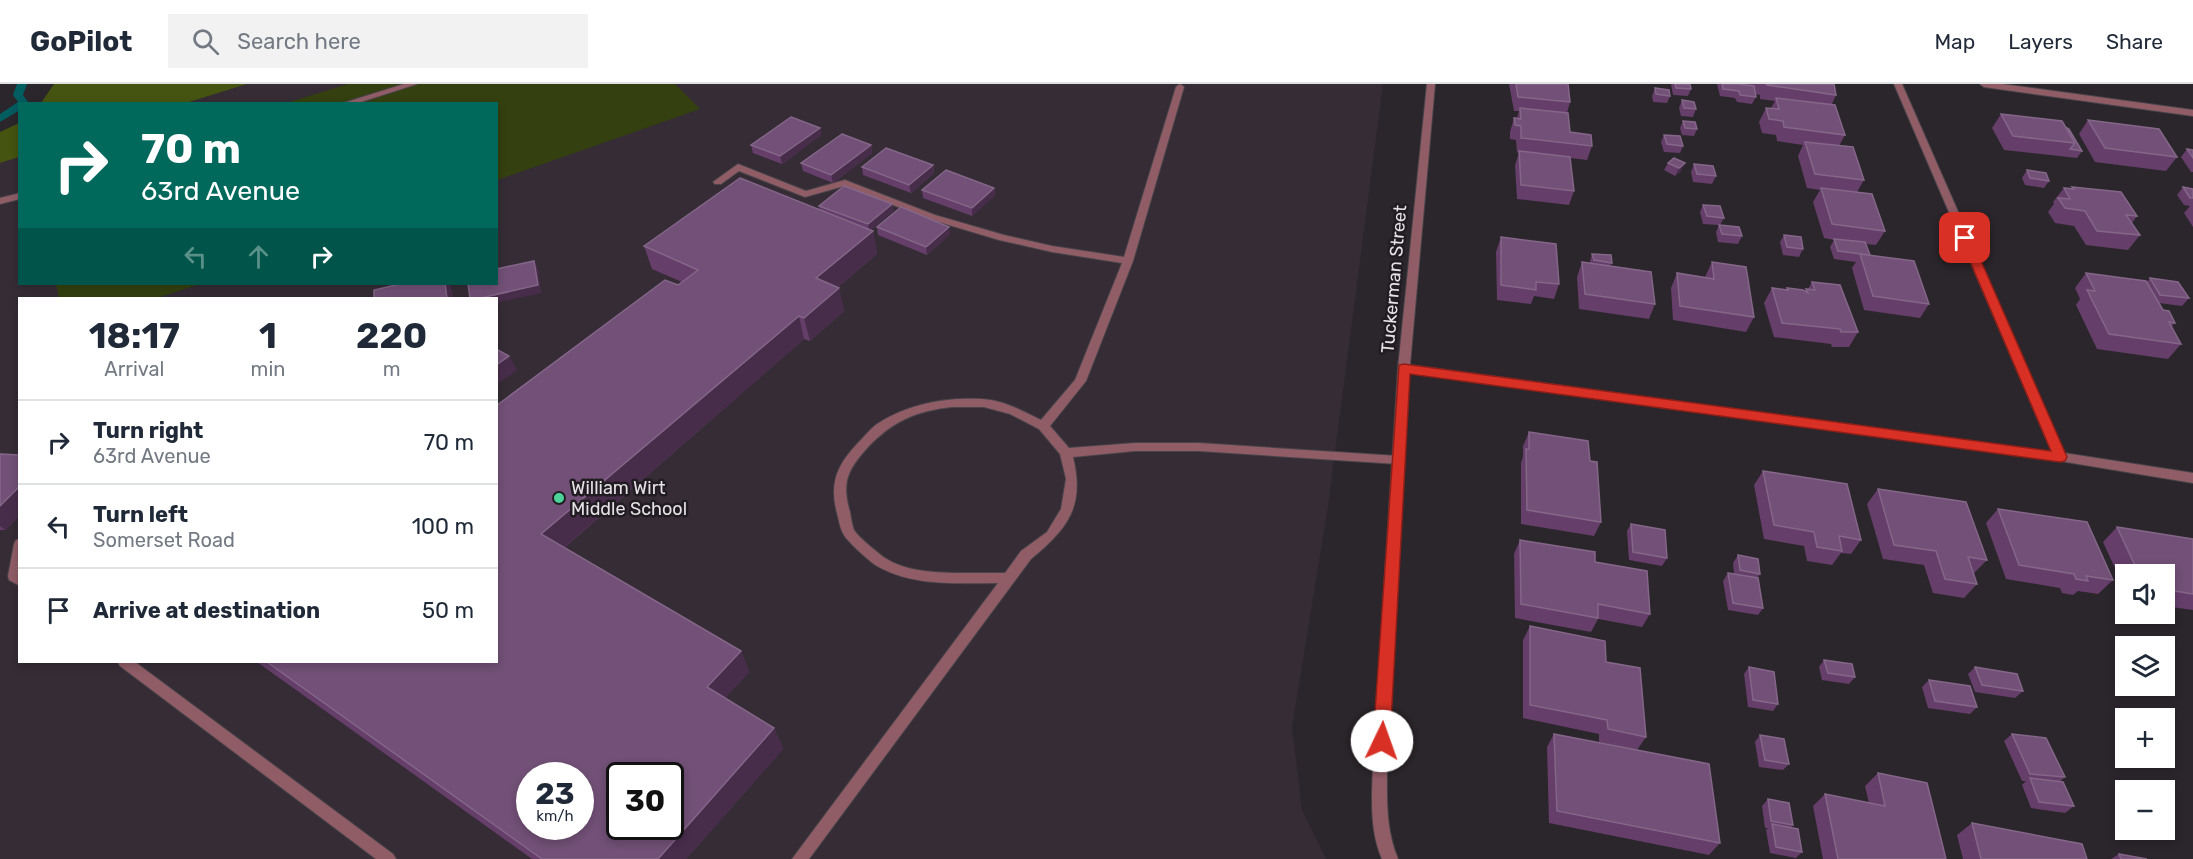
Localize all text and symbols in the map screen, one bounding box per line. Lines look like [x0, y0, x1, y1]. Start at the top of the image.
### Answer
search box [168, 14, 588, 68]
text: GoPilot [30, 25, 132, 58]
icon: search [189, 25, 222, 58]
text: Search here [237, 28, 361, 55]
text: Map [1934, 29, 1975, 54]
text: Layers [2008, 29, 2073, 54]
text: Share [2106, 29, 2163, 54]
text: 70 m [141, 124, 241, 174]
icon: right [42, 126, 120, 204]
text: 63rd Avenue [141, 175, 300, 207]
street label: Tuckerman Street [1377, 204, 1411, 354]
pin [1939, 212, 1990, 263]
icon: arrive [1948, 221, 1981, 254]
icon: left [179, 240, 212, 273]
icon: ahead [242, 240, 275, 273]
icon: right [305, 240, 338, 273]
text: 18:17 [89, 314, 180, 357]
text: 1 [259, 314, 277, 357]
text: 220 [356, 314, 427, 357]
text: Arrival [104, 357, 164, 381]
text: min [251, 357, 285, 381]
text: m [383, 357, 401, 381]
text: Turn right [93, 417, 203, 444]
icon: right [42, 426, 75, 459]
text: 70 m [424, 429, 474, 456]
text: 63rd Avenue [93, 444, 211, 468]
place label: William Wirt Middle School [571, 477, 687, 520]
marker: William Wirt Middle School [552, 491, 566, 505]
text: Turn left [93, 501, 188, 528]
icon: left [42, 510, 75, 543]
text: 100 m [412, 513, 474, 540]
text: Somerset Road [93, 528, 235, 552]
map controls [2115, 564, 2175, 840]
button: sound [2115, 564, 2175, 624]
icon: arrive [42, 594, 75, 627]
text: Arrive at destination [93, 597, 320, 624]
text: 50 m [422, 597, 474, 624]
button: layers [2115, 636, 2175, 696]
button: + [2115, 708, 2175, 768]
position arrow [1350, 709, 1414, 773]
speed limit sign: 30 [606, 762, 684, 840]
text: 23 [535, 776, 575, 812]
button: − [2115, 780, 2175, 840]
text: km/h [536, 807, 574, 825]

